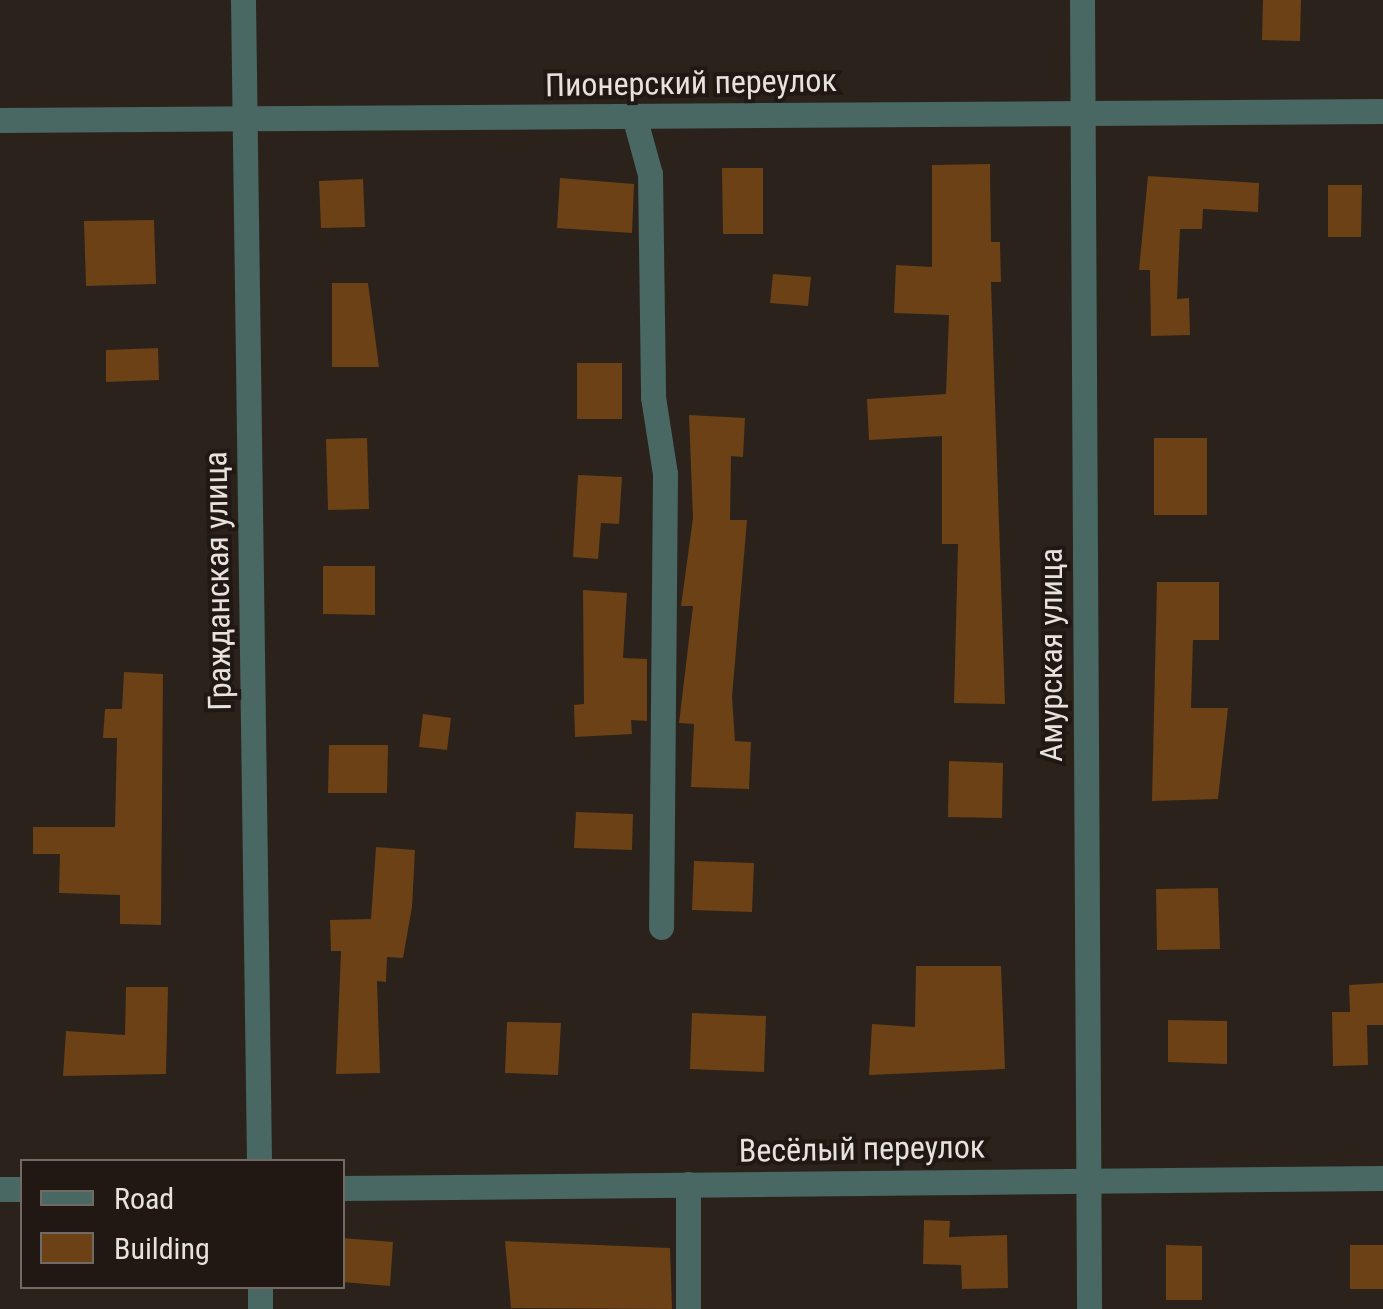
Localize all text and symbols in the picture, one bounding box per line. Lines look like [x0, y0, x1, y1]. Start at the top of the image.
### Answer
street label: Пионерский переулок [545, 61, 837, 105]
street label: Гражданская улица [197, 451, 239, 711]
street label: Амурская улица [1032, 548, 1070, 762]
street label: Весёлый переулок [739, 1128, 985, 1170]
legend [20, 1159, 345, 1289]
text: Road [114, 1181, 174, 1216]
text: Building [114, 1231, 210, 1266]

